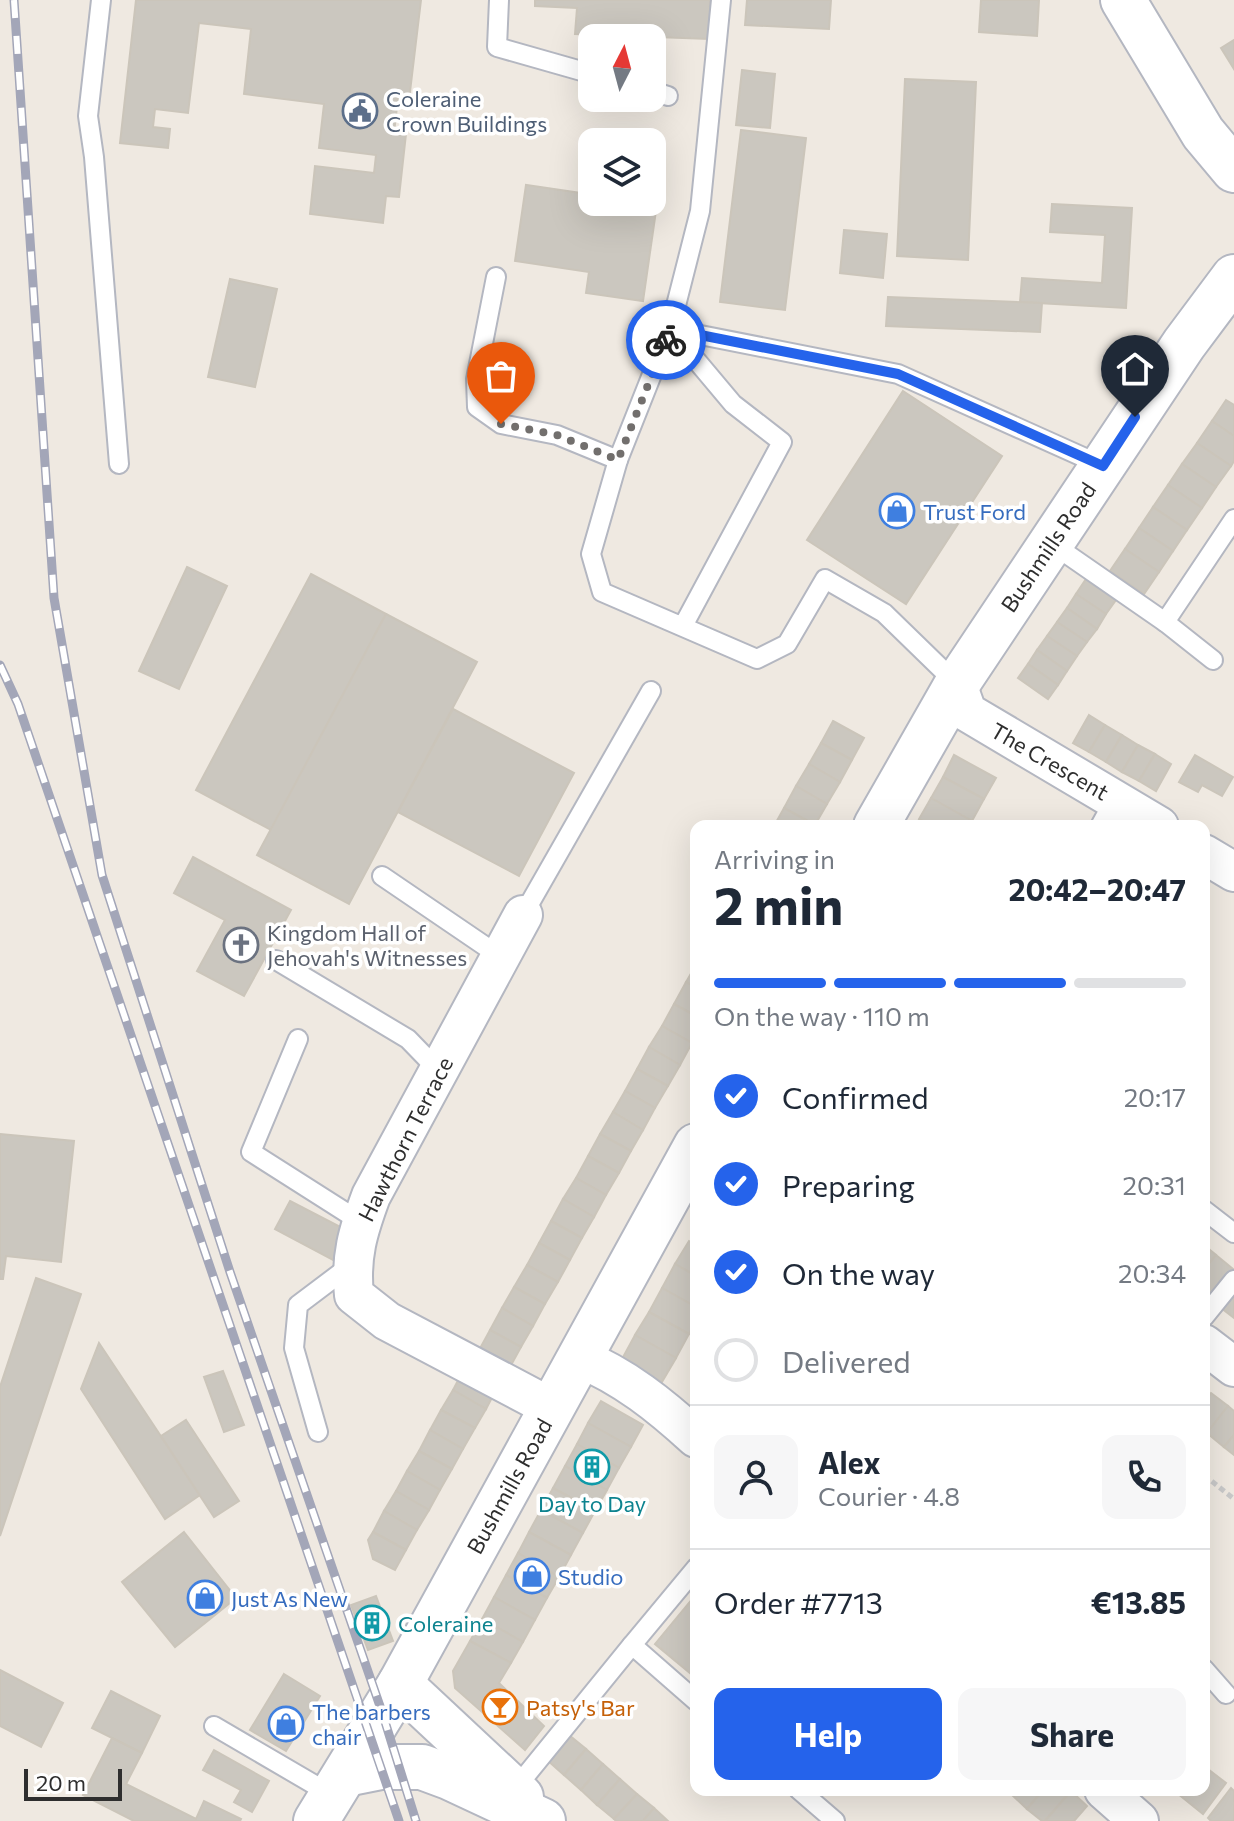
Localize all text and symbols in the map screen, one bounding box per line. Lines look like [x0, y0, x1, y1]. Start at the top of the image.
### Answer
north arrow [578, 24, 666, 112]
map controls [578, 24, 666, 216]
place label: Coleraine Crown Buildings [386, 85, 547, 137]
public building icon: Coleraine Crown Buildings [341, 92, 379, 130]
button: layers [578, 128, 666, 216]
courier [626, 300, 706, 380]
icon: bike [644, 318, 688, 362]
pin [1101, 335, 1169, 417]
pin [467, 342, 535, 424]
icon: home [1113, 347, 1157, 391]
icon: bag [479, 354, 523, 398]
street label: Bushmills Road [995, 477, 1101, 617]
shop icon: Trust Ford [878, 492, 916, 530]
place label: Trust Ford [923, 498, 1026, 525]
street label: The Crescent [986, 716, 1114, 806]
text: Arriving in [714, 843, 835, 874]
text: 20:42–20:47 [1009, 870, 1186, 907]
text: 2 min [714, 872, 843, 936]
place label: Kingdom Hall of Jehovah's Witnesses [267, 919, 467, 971]
church icon: Kingdom Hall of Jehovah's Witnesses [222, 926, 260, 964]
text: On the way · 110 m [714, 1000, 930, 1031]
street label: Hawthorn Terrace [352, 1052, 458, 1226]
icon: check [714, 1074, 758, 1118]
text: Confirmed [782, 1078, 929, 1115]
text: 20:17 [1124, 1081, 1186, 1112]
icon: check [714, 1162, 758, 1206]
text: Preparing [782, 1166, 915, 1203]
text: 20:31 [1123, 1169, 1186, 1200]
icon: check [714, 1250, 758, 1294]
text: On the way [782, 1254, 935, 1291]
text: 20:34 [1118, 1257, 1186, 1288]
text: Delivered [782, 1342, 911, 1379]
street label: Bushmills Road [461, 1414, 557, 1558]
button: person [714, 1435, 798, 1519]
button: phone [1102, 1435, 1186, 1519]
text: Alex [818, 1443, 881, 1480]
building icon: Day to Day [573, 1448, 611, 1486]
text: Courier · 4.8 [818, 1480, 960, 1511]
place label: Day to Day [538, 1490, 646, 1517]
shop icon: Studio [513, 1557, 551, 1595]
place label: Studio [558, 1563, 624, 1590]
shop icon: Just As New [186, 1579, 224, 1617]
text: Order #7713 [714, 1583, 883, 1620]
text: €13.85 [1091, 1583, 1186, 1620]
place label: Just As New [231, 1585, 348, 1612]
building icon: Coleraine [353, 1604, 391, 1642]
place label: Coleraine [398, 1610, 493, 1637]
bar icon: Patsy's Bar [481, 1688, 519, 1726]
button: Help [714, 1688, 942, 1780]
button: Share [958, 1688, 1186, 1780]
place label: Patsy's Bar [526, 1694, 635, 1721]
place label: The barbers chair [312, 1698, 431, 1750]
shop icon: The barbers chair [267, 1705, 305, 1743]
scale bar [24, 1765, 122, 1801]
text: 20 m [36, 1769, 86, 1796]

